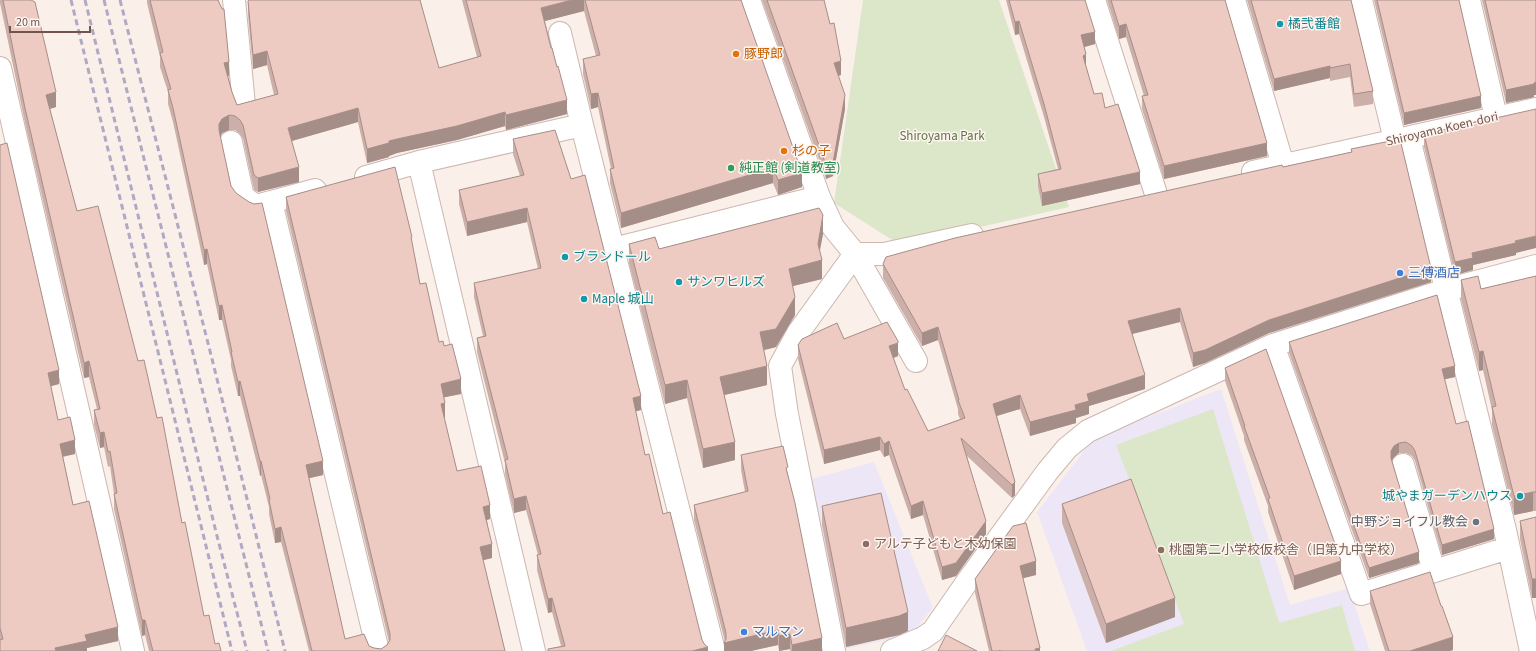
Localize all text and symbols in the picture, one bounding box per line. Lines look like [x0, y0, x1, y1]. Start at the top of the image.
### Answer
scale bar [10, 8, 90, 34]
text: 20 m [16, 14, 40, 31]
place label: 橘弐番館 [1288, 15, 1340, 33]
marker: 橘弐番館 [1275, 19, 1285, 29]
place label: 豚野郎 [744, 45, 783, 63]
marker: 豚野郎 [731, 49, 741, 59]
street label: Shiroyama Koen-dori [1384, 107, 1500, 151]
park label: Shiroyama Park [899, 127, 985, 145]
place label: 杉の子 [792, 142, 831, 160]
marker: 杉の子 [779, 146, 789, 156]
place label: 純正館 (剣道教室) [739, 159, 840, 177]
marker: 純正館 (剣道教室) [726, 163, 736, 173]
place label: ブランドール [573, 248, 651, 266]
marker: ブランドール [560, 252, 570, 262]
place label: 三傅酒店 [1408, 264, 1460, 282]
marker: 三傅酒店 [1395, 268, 1405, 278]
place label: サンワヒルズ [687, 273, 765, 291]
marker: サンワヒルズ [674, 277, 684, 287]
place label: Maple 城山 [592, 290, 654, 308]
marker: Maple 城山 [579, 294, 589, 304]
place label: 城やまガーデンハウス [1382, 487, 1512, 505]
marker: 城やまガーデンハウス [1515, 491, 1525, 501]
place label: 中野ジョイフル教会 [1351, 513, 1468, 531]
marker: 中野ジョイフル教会 [1471, 517, 1481, 527]
place label: アルテ子どもと木幼保園 [874, 535, 1017, 553]
marker: アルテ子どもと木幼保園 [861, 539, 871, 549]
place label: 桃園第二小学校仮校舎（旧第九中学校） [1169, 541, 1403, 559]
marker: 桃園第二小学校仮校舎（旧第九中学校） [1156, 545, 1166, 555]
place label: マルマン [752, 623, 804, 641]
marker: マルマン [739, 627, 749, 637]

